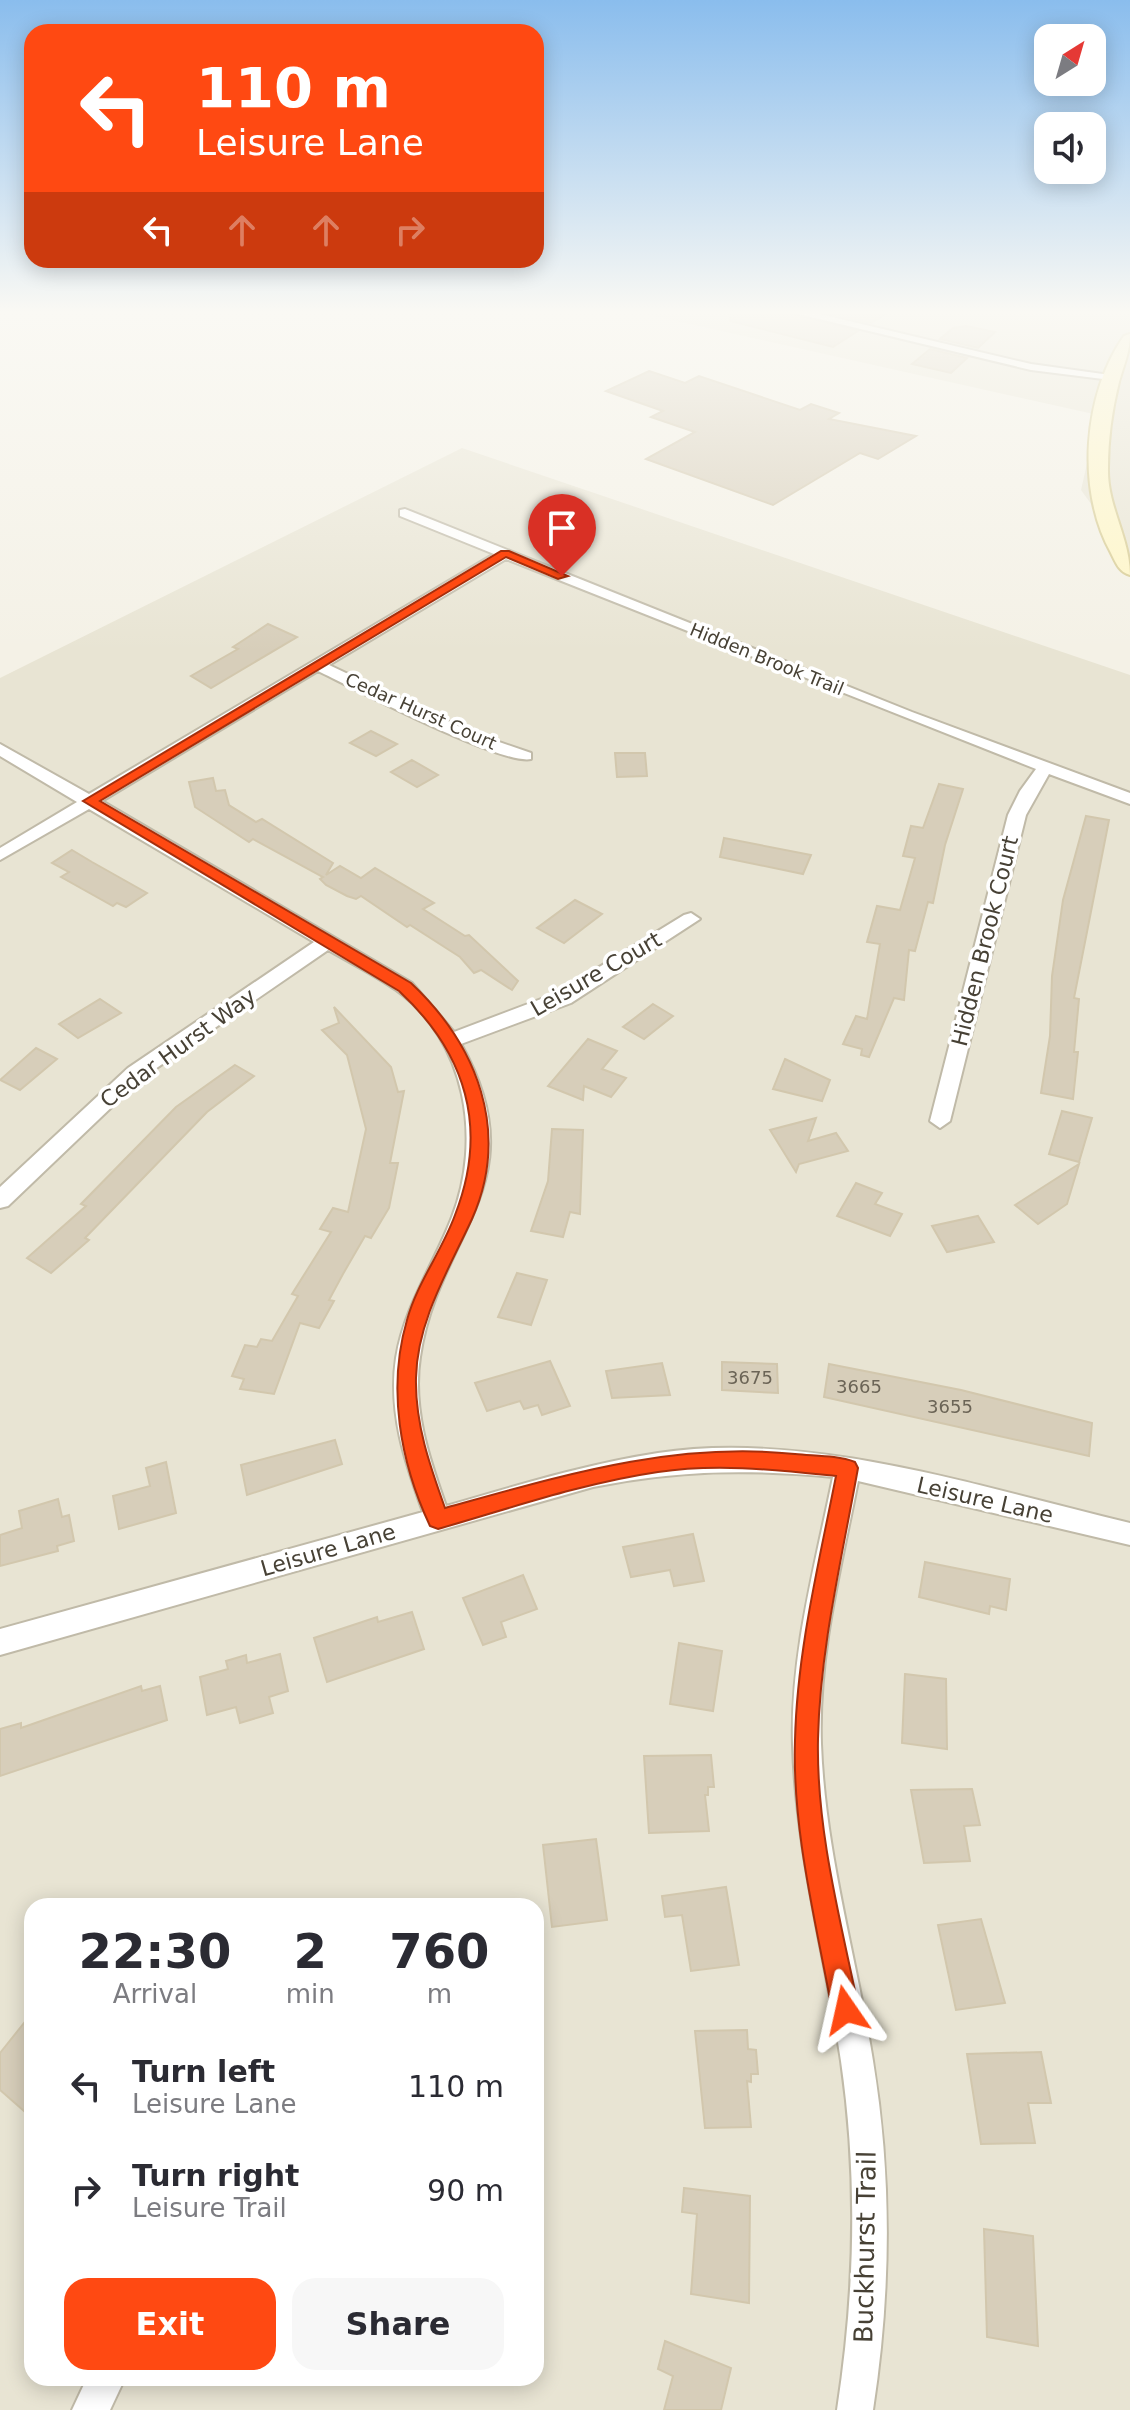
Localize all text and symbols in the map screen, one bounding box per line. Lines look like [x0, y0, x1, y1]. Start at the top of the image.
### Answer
north arrow [1034, 24, 1106, 96]
map controls [1034, 24, 1106, 184]
text: 110 m [196, 55, 391, 120]
icon: left [64, 56, 168, 160]
button: sound [1034, 112, 1106, 184]
text: Leisure Lane [196, 122, 424, 163]
icon: left [136, 208, 180, 252]
icon: ahead [220, 208, 264, 252]
icon: ahead [304, 208, 348, 252]
icon: right [388, 208, 432, 252]
pin [528, 494, 596, 576]
icon: arrive [540, 506, 584, 550]
street label: Hidden Brook Trail [687, 619, 847, 699]
street label: Cedar Hurst Court [342, 668, 500, 754]
street label: Hidden Brook Court [947, 833, 1023, 1049]
street label: Leisure Court [526, 926, 666, 1021]
street label: Cedar Hurst Way [95, 983, 261, 1113]
house number: 3675 [727, 1367, 773, 1388]
house number: 3665 [836, 1376, 882, 1397]
house number: 3655 [927, 1396, 973, 1417]
street label: Leisure Lane [914, 1472, 1056, 1528]
street label: Leisure Lane [258, 1519, 398, 1581]
text: 22:30 [78, 1923, 231, 1979]
text: 2 [294, 1923, 327, 1979]
text: 760 [389, 1923, 489, 1979]
position arrow [804, 1968, 888, 2052]
text: Arrival [113, 1979, 197, 2009]
text: min [286, 1979, 335, 2009]
text: m [427, 1979, 452, 2009]
text: Turn left [132, 2054, 275, 2089]
icon: left [64, 2064, 108, 2108]
text: 110 m [408, 2069, 504, 2104]
text: Leisure Lane [132, 2089, 297, 2119]
street label: Buckhurst Trail [848, 2151, 882, 2343]
text: Turn right [132, 2158, 299, 2193]
icon: right [64, 2168, 108, 2212]
text: 90 m [427, 2173, 504, 2208]
text: Leisure Trail [132, 2193, 287, 2223]
button: Exit [64, 2278, 276, 2370]
button: Share [292, 2278, 504, 2370]

